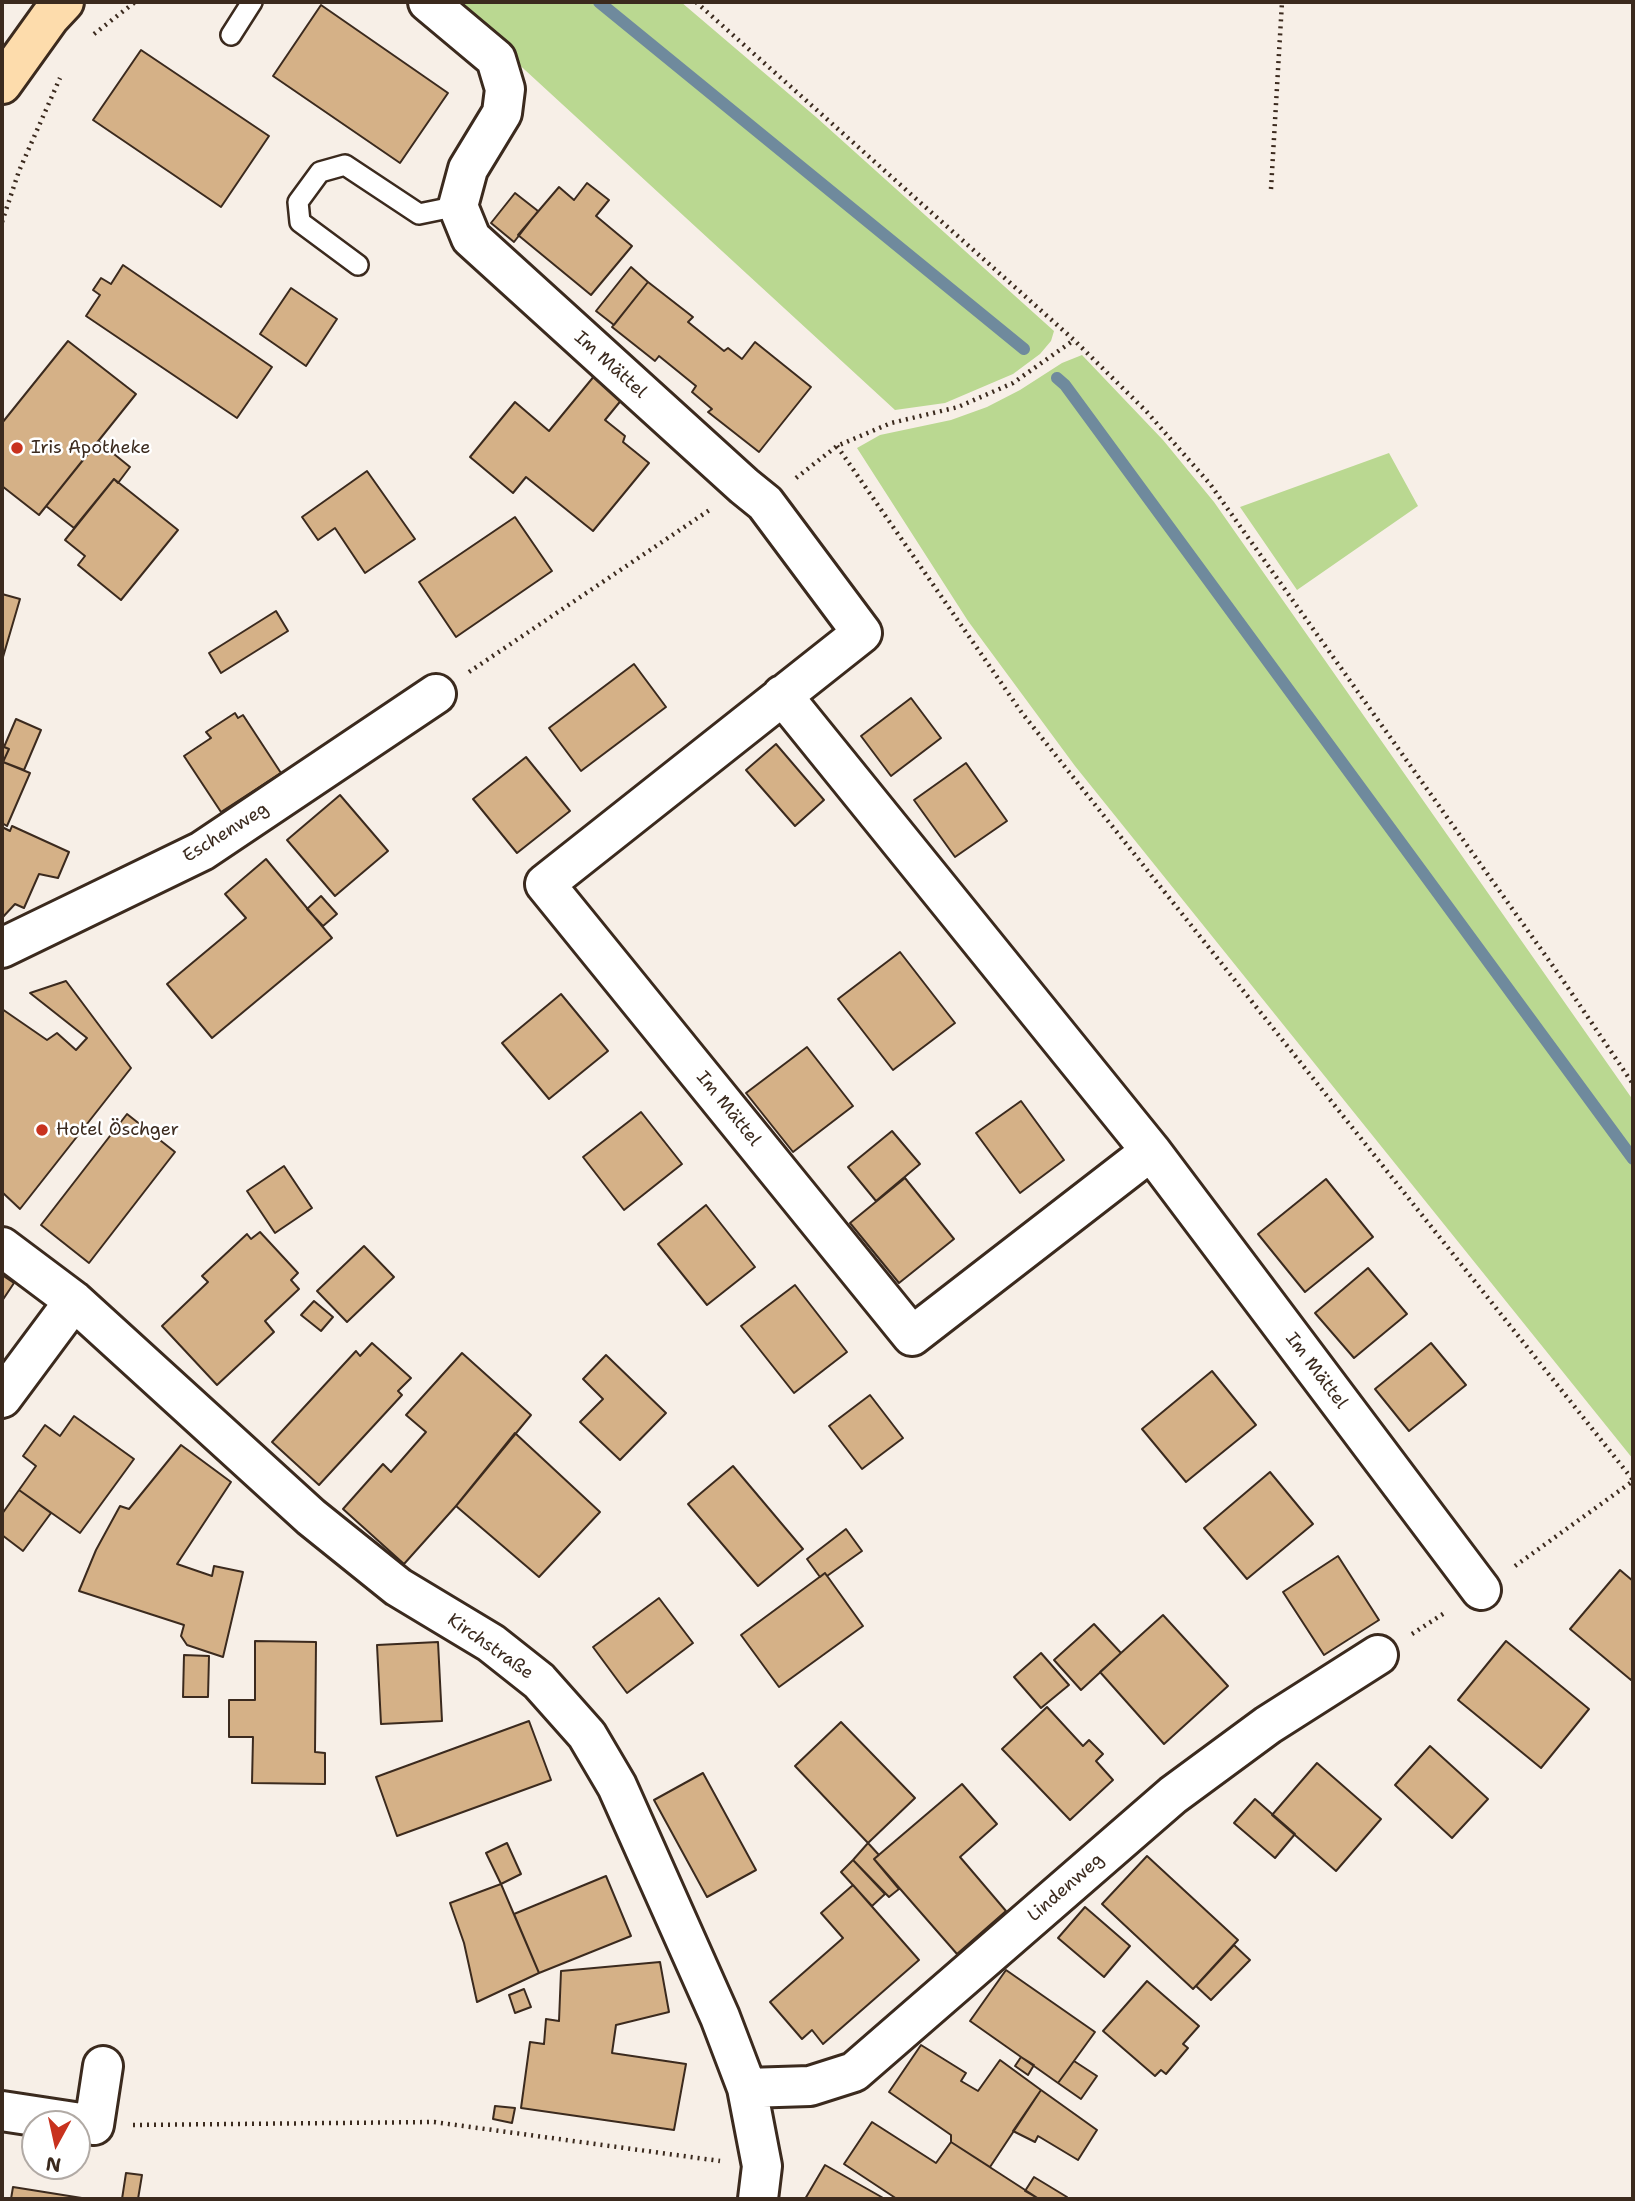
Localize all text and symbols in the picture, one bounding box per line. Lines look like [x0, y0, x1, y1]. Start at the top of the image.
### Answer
street label: Im Mättel [569, 327, 651, 403]
place label: Iris Apotheke [31, 437, 151, 459]
marker: Iris Apotheke [9, 440, 25, 456]
street label: Eschenweg [179, 798, 273, 868]
street label: Im Mättel [691, 1067, 765, 1151]
place label: Hotel Öschger [56, 1119, 179, 1141]
marker: Hotel Öschger [34, 1122, 50, 1138]
street label: Im Mättel [1280, 1329, 1352, 1413]
street label: Kirchstraße [443, 1609, 537, 1685]
street label: Lindenweg [1024, 1849, 1108, 1927]
north arrow [21, 2110, 91, 2180]
text: N [44, 2151, 62, 2178]

